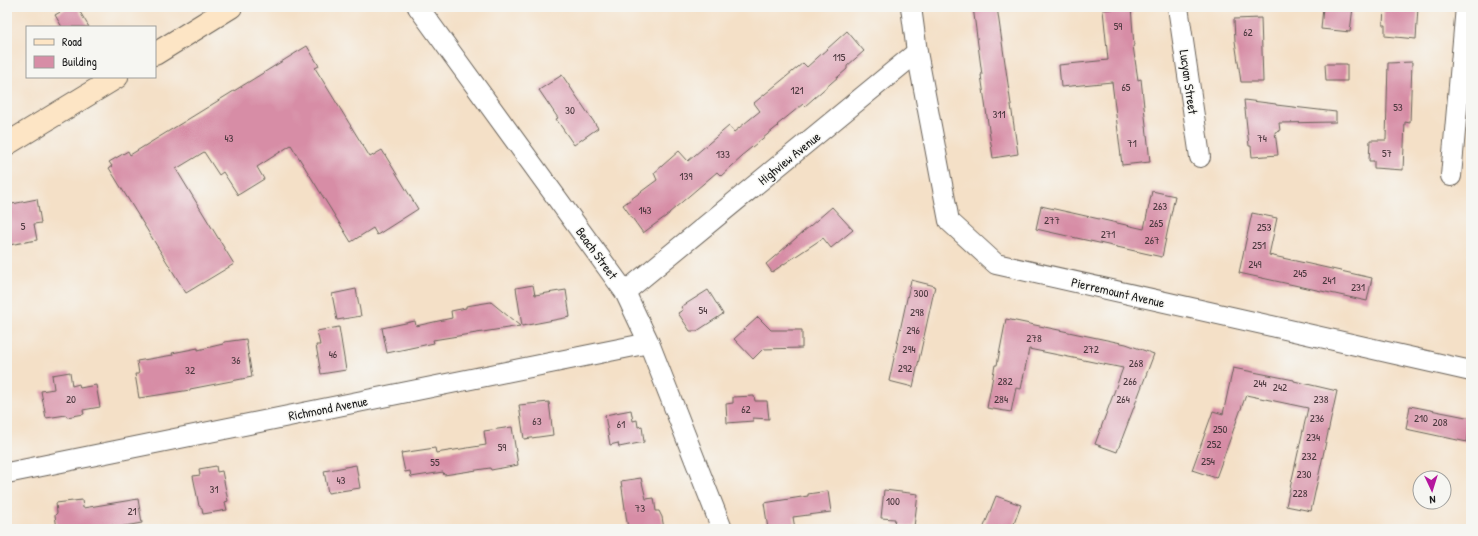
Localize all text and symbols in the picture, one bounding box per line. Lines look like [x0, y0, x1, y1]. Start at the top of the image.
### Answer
house number: 59 [1114, 19, 1122, 33]
house number: 62 [1243, 25, 1253, 39]
legend [26, 26, 156, 78]
text: Road [62, 33, 82, 50]
street label: Lucyan Street [1176, 49, 1202, 116]
house number: 115 [833, 50, 846, 64]
text: Building [62, 53, 97, 70]
house number: 65 [1121, 80, 1131, 94]
house number: 121 [790, 83, 804, 97]
house number: 53 [1393, 100, 1403, 114]
house number: 30 [565, 103, 575, 117]
house number: 311 [993, 107, 1005, 121]
street label: Highview Avenue [754, 127, 824, 189]
house number: 43 [224, 131, 234, 145]
house number: 74 [1257, 131, 1267, 145]
house number: 71 [1127, 136, 1137, 150]
house number: 57 [1382, 146, 1392, 160]
house number: 133 [716, 147, 730, 161]
house number: 139 [680, 169, 692, 183]
house number: 263 [1153, 199, 1167, 213]
house number: 143 [638, 203, 652, 217]
house number: 277 [1044, 213, 1060, 227]
house number: 265 [1149, 216, 1163, 230]
house number: 5 [21, 219, 26, 233]
house number: 253 [1257, 220, 1271, 234]
street label: Beach Street [572, 223, 622, 283]
house number: 271 [1101, 227, 1115, 241]
house number: 267 [1145, 233, 1159, 247]
house number: 251 [1252, 238, 1266, 252]
house number: 249 [1248, 257, 1262, 271]
house number: 245 [1293, 266, 1307, 280]
street label: Pierremount Avenue [1070, 273, 1166, 311]
house number: 241 [1322, 273, 1336, 287]
house number: 231 [1351, 280, 1365, 294]
house number: 300 [914, 286, 928, 300]
house number: 54 [699, 303, 707, 317]
house number: 298 [910, 305, 924, 319]
house number: 296 [906, 323, 920, 337]
house number: 278 [1026, 331, 1042, 345]
house number: 294 [902, 342, 916, 356]
house number: 272 [1083, 342, 1099, 356]
house number: 46 [329, 347, 338, 361]
house number: 36 [231, 353, 241, 367]
house number: 268 [1129, 356, 1143, 370]
house number: 292 [898, 361, 912, 375]
house number: 32 [185, 363, 195, 377]
house number: 282 [997, 374, 1013, 388]
house number: 266 [1123, 374, 1138, 388]
house number: 244 [1253, 376, 1267, 390]
house number: 242 [1273, 380, 1287, 394]
house number: 20 [66, 392, 76, 406]
street label: Richmond Avenue [287, 392, 369, 424]
house number: 284 [994, 392, 1008, 406]
house number: 264 [1116, 392, 1130, 406]
house number: 238 [1314, 392, 1329, 406]
house number: 62 [741, 402, 751, 416]
house number: 236 [1310, 411, 1325, 425]
house number: 210 [1414, 411, 1428, 425]
house number: 63 [532, 414, 542, 428]
house number: 208 [1433, 415, 1448, 429]
house number: 61 [617, 417, 625, 431]
house number: 250 [1213, 422, 1227, 436]
house number: 234 [1306, 430, 1320, 444]
house number: 252 [1207, 437, 1221, 451]
house number: 59 [498, 440, 506, 454]
house number: 232 [1301, 449, 1317, 463]
house number: 254 [1201, 454, 1215, 468]
house number: 55 [430, 455, 440, 469]
house number: 230 [1296, 467, 1312, 481]
north arrow [1412, 470, 1452, 510]
house number: 43 [336, 473, 346, 487]
house number: 31 [210, 482, 218, 496]
house number: 228 [1292, 486, 1308, 500]
text: N [1429, 493, 1436, 507]
house number: 100 [886, 494, 900, 508]
house number: 73 [635, 501, 645, 515]
house number: 21 [127, 504, 137, 518]

